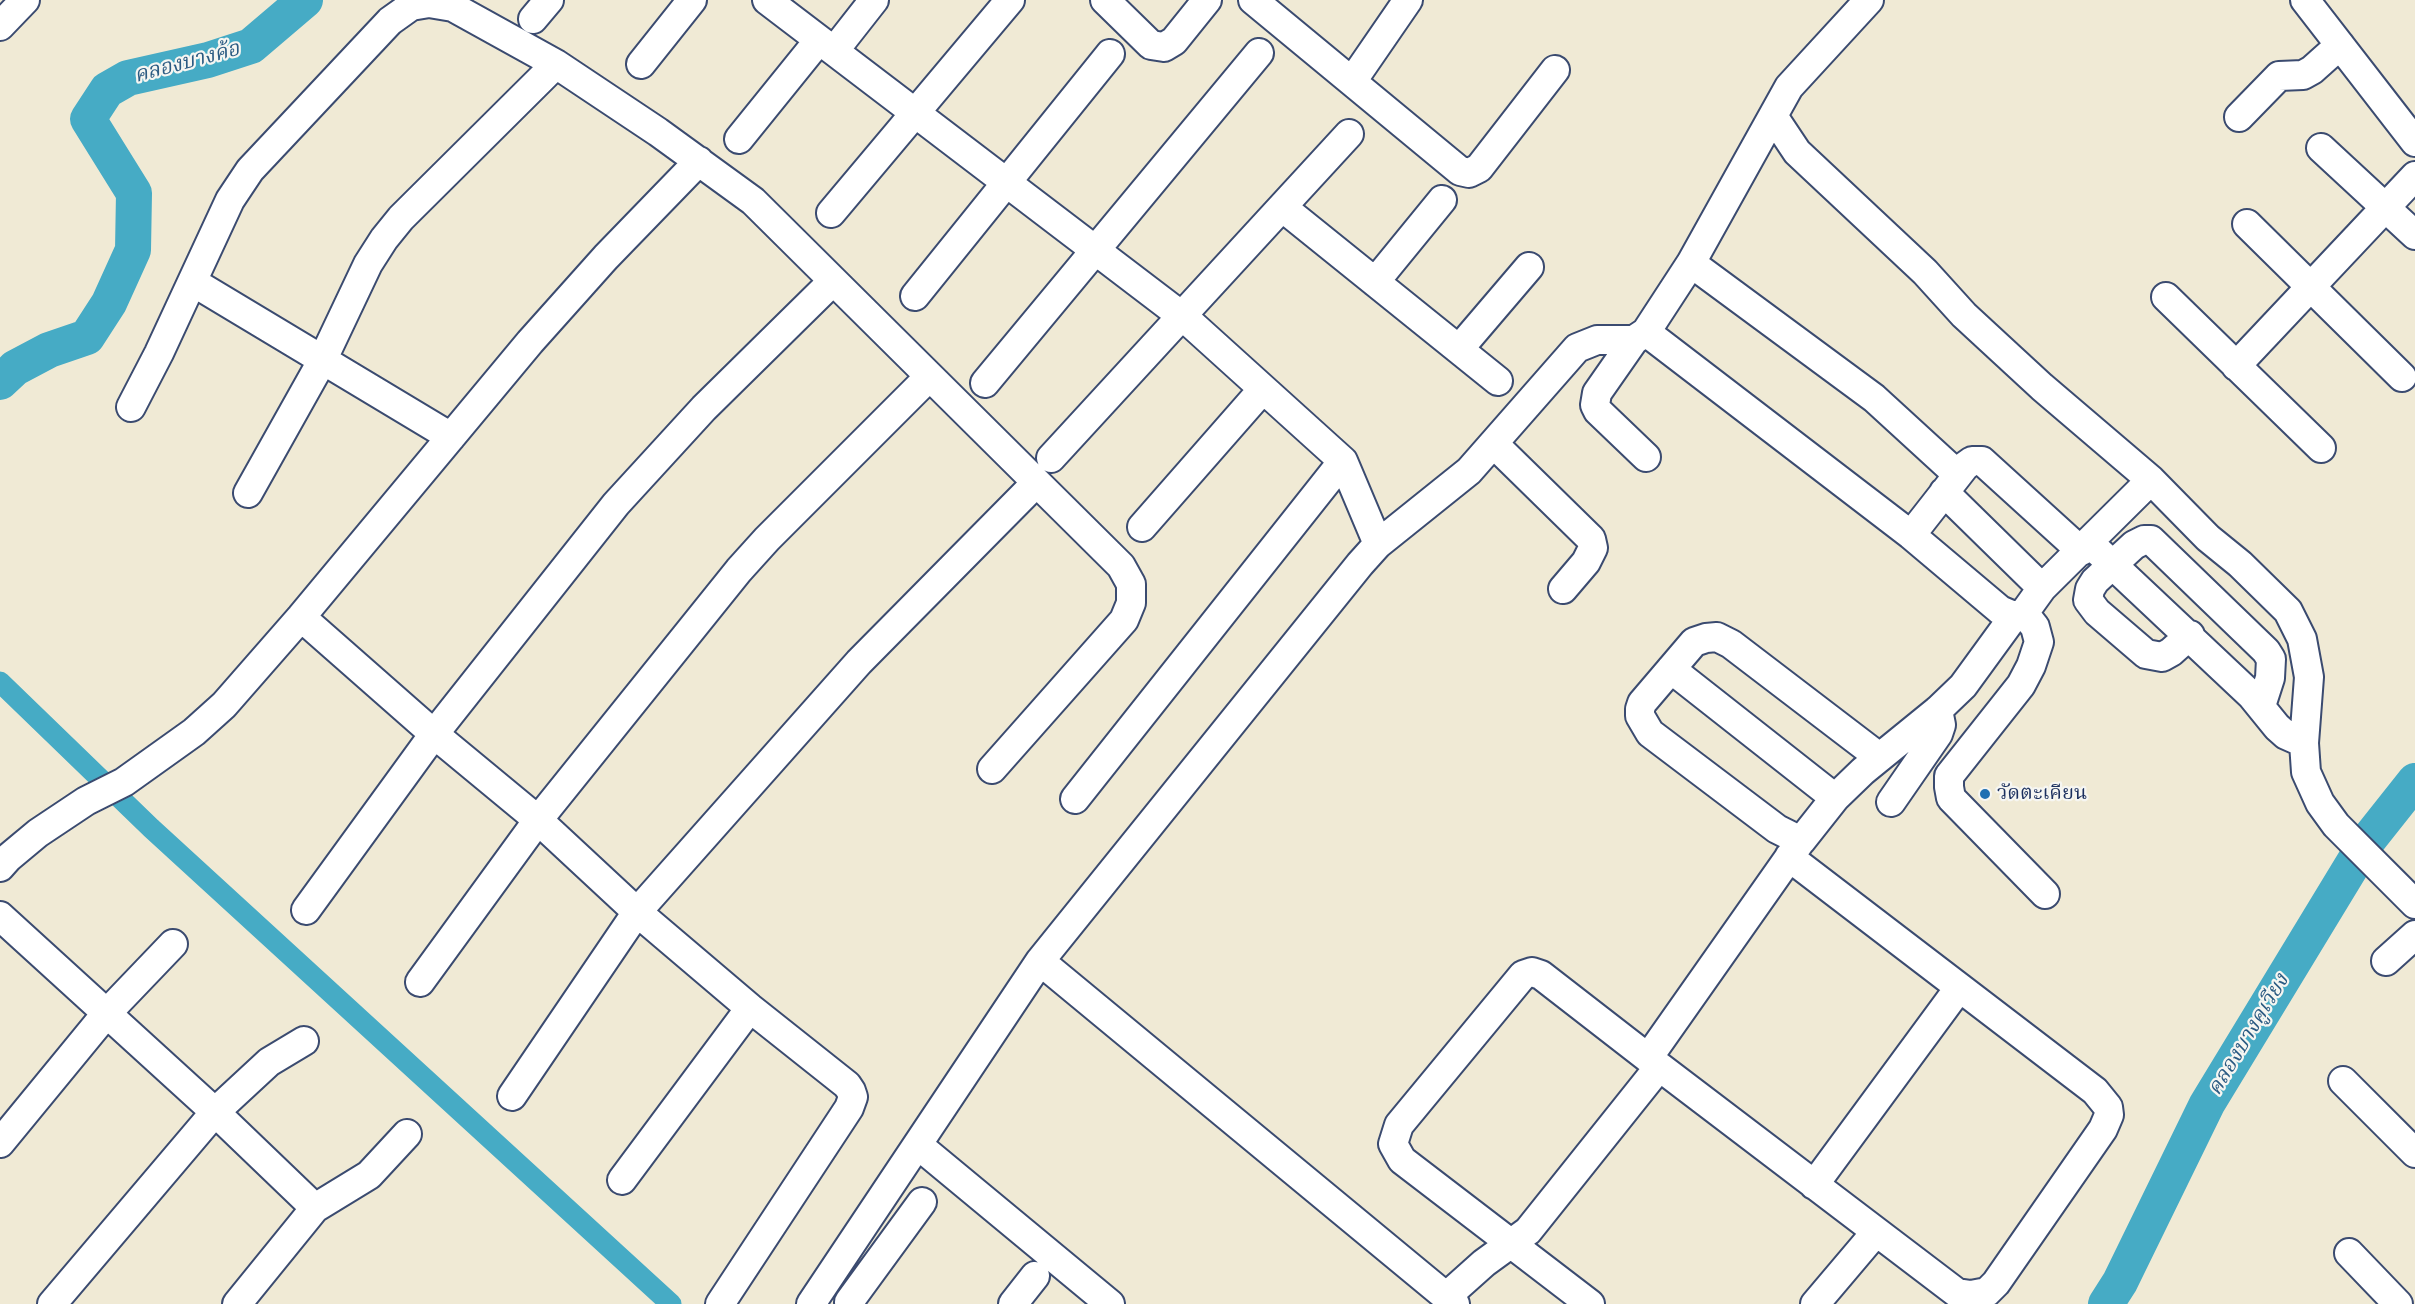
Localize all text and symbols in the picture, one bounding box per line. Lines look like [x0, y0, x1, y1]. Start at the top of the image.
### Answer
water label: คลองบางค้อ [132, 37, 242, 89]
place label: วัดตะเคียน [1997, 782, 2087, 806]
marker: วัดตะเคียน [1978, 787, 1992, 801]
water label: คลองบางคูเวียง [2203, 970, 2295, 1100]

